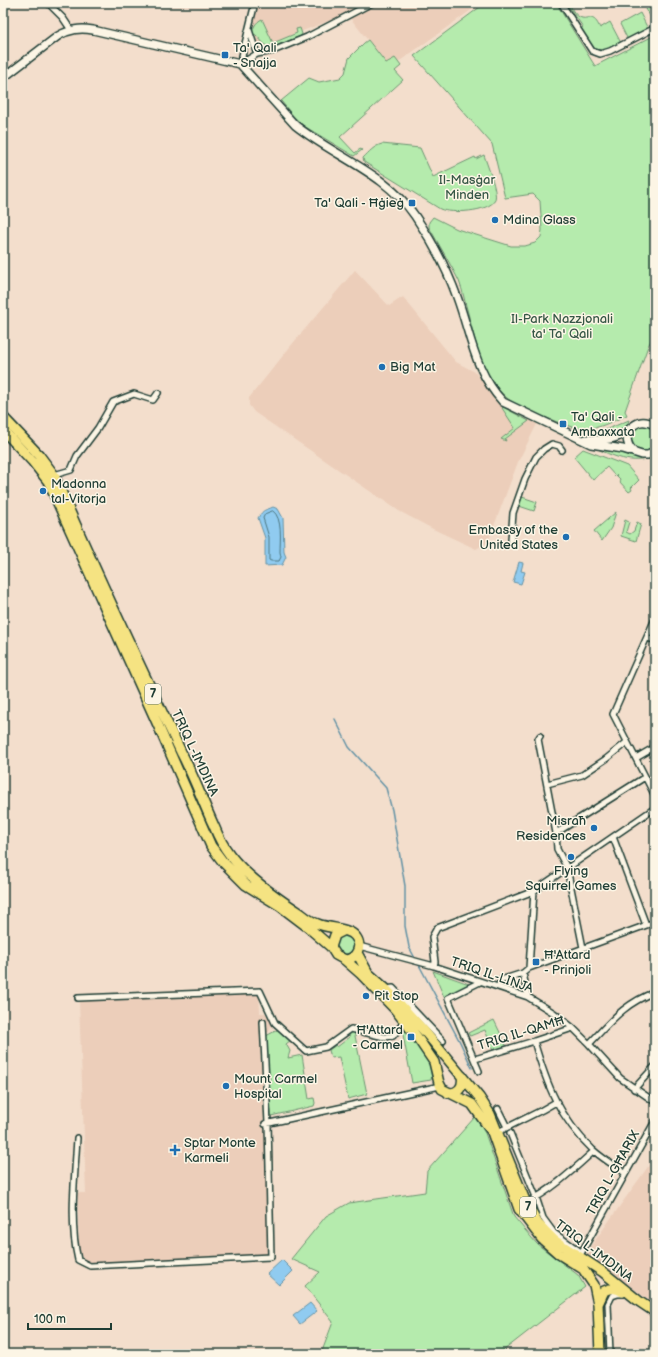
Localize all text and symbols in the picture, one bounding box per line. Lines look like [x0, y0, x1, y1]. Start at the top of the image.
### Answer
place label: Ta' Qali - Snajja [233, 40, 277, 71]
marker: Ta' Qali - Snajja [220, 50, 230, 60]
park label: Il-Masġar Minden [439, 172, 495, 203]
place label: Ta' Qali - Ħġieġ [314, 195, 404, 211]
marker: Ta' Qali - Ħġieġ [407, 198, 417, 208]
place label: Mdina Glass [503, 212, 576, 228]
marker: Mdina Glass [490, 215, 500, 225]
park label: Il-Park Nazzjonali ta' Ta' Qali [511, 311, 613, 342]
place label: Big Mat [390, 359, 436, 375]
marker: Big Mat [377, 362, 387, 372]
place label: Ta' Qali - Ambaxxata [571, 409, 635, 440]
marker: Ta' Qali - Ambaxxata [558, 419, 568, 429]
place label: Madonna tal-Vitorja [51, 476, 106, 507]
marker: Madonna tal-Vitorja [38, 486, 48, 496]
place label: Embassy of the United States [469, 522, 559, 553]
marker: Embassy of the United States [561, 532, 571, 542]
road number: 7 [145, 684, 161, 704]
street label: TRIQ L-IMDINA [168, 707, 222, 799]
place label: Misraħ Residences [516, 813, 587, 844]
marker: Misraħ Residences [589, 823, 599, 833]
marker: Flying Squirrel Games [566, 852, 576, 862]
place label: Flying Squirrel Games [526, 863, 617, 894]
place label: Ħ'Attard - Prinjoli [544, 947, 591, 978]
street label: TRIQ IL-LINJA [449, 953, 536, 997]
marker: Ħ'Attard - Prinjoli [531, 957, 541, 967]
place label: Pit Stop [374, 988, 419, 1004]
marker: Pit Stop [361, 991, 371, 1001]
street label: TRIQ IL-QAMĦ [476, 1012, 567, 1054]
place label: Ħ'Attard - Carmel [353, 1022, 403, 1053]
marker: Ħ'Attard - Carmel [406, 1032, 416, 1042]
place label: Mount Carmel Hospital [234, 1071, 317, 1102]
marker: Mount Carmel Hospital [221, 1081, 231, 1091]
street label: TRIQ L-GĦARIX [583, 1127, 643, 1218]
place label: Sptar Monte Karmeli [184, 1135, 256, 1166]
marker: Sptar Monte Karmeli [169, 1144, 181, 1156]
road number: 7 [520, 1197, 536, 1217]
street label: TRIQ L-IMDINA [552, 1216, 636, 1286]
scale bar [28, 1305, 111, 1331]
text: 100 m [34, 1312, 66, 1327]

